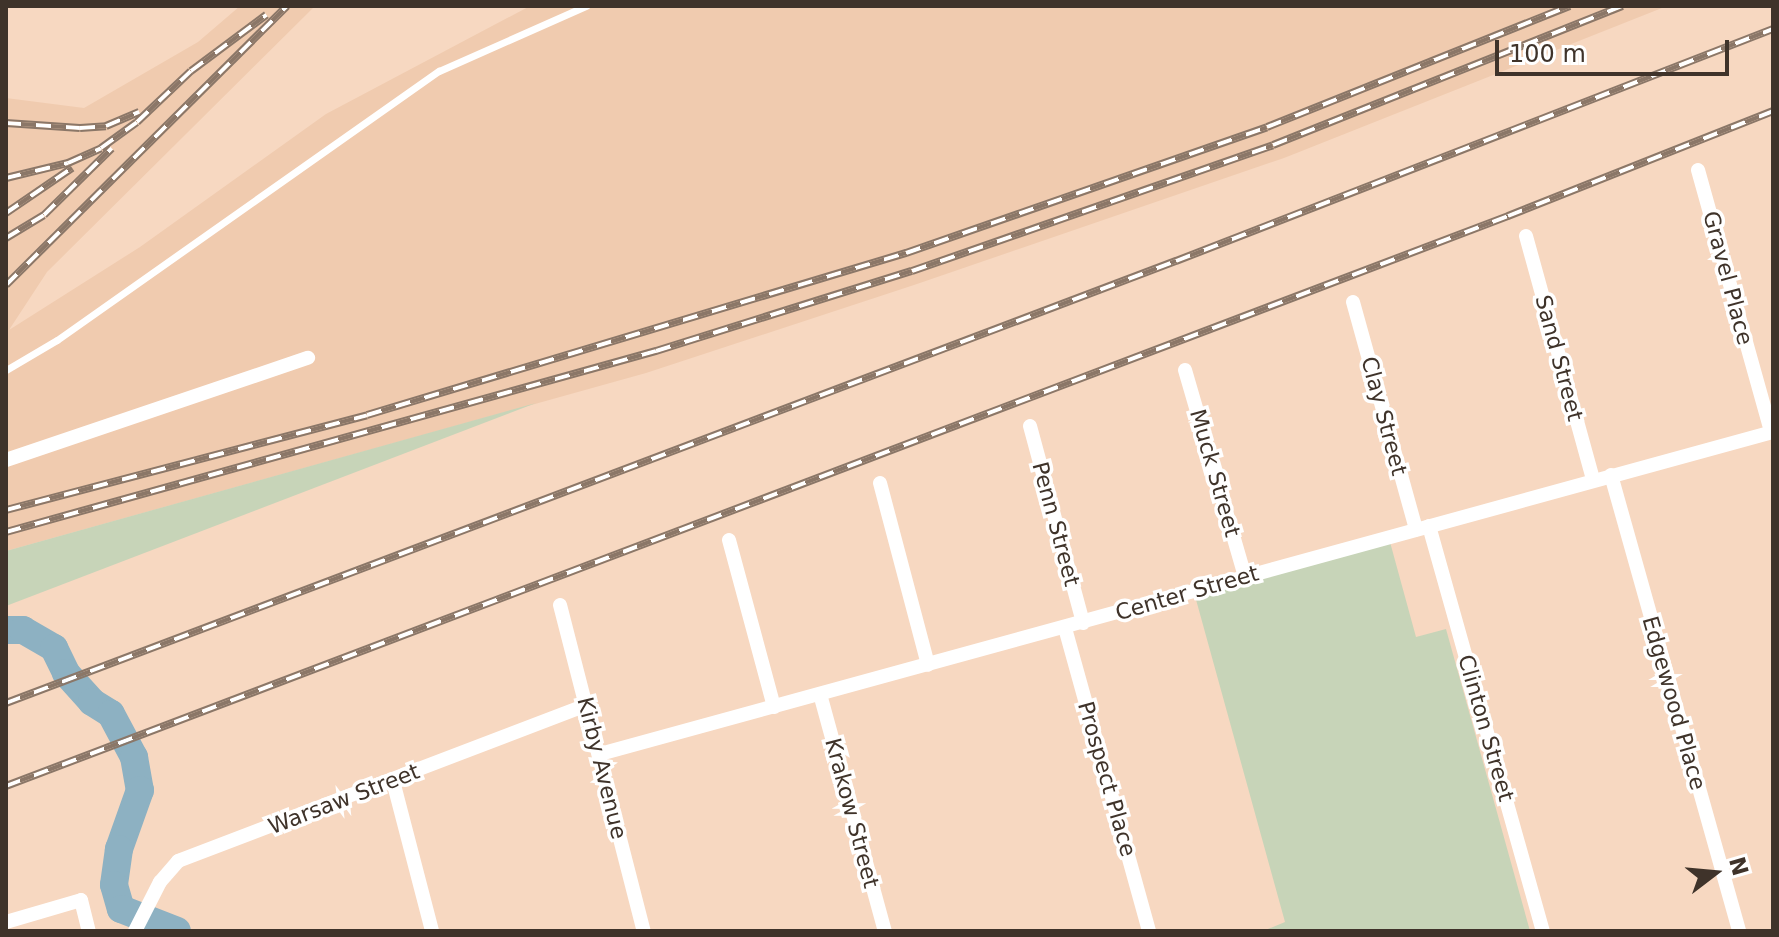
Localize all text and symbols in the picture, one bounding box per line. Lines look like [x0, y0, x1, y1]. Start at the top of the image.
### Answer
scale bar [1499, 24, 1733, 74]
text: 100 m [1509, 40, 1586, 68]
street label: Gravel Place [1697, 208, 1759, 348]
street label: Sand Street [1530, 292, 1588, 424]
street label: Clay Street [1355, 354, 1413, 478]
street label: Muck Street [1184, 406, 1246, 540]
street label: Penn Street [1027, 459, 1085, 589]
street label: Center Street [1112, 560, 1262, 626]
street label: Edgewood Place [1637, 613, 1711, 793]
street label: Clinton Street [1452, 652, 1520, 804]
street label: Kirby Avenue [572, 694, 632, 842]
street label: Prospect Place [1072, 698, 1142, 860]
street label: Krakow Street [819, 735, 885, 891]
street label: Warsaw Street [265, 758, 423, 840]
north arrow [1675, 833, 1755, 913]
text: N [1724, 854, 1753, 879]

